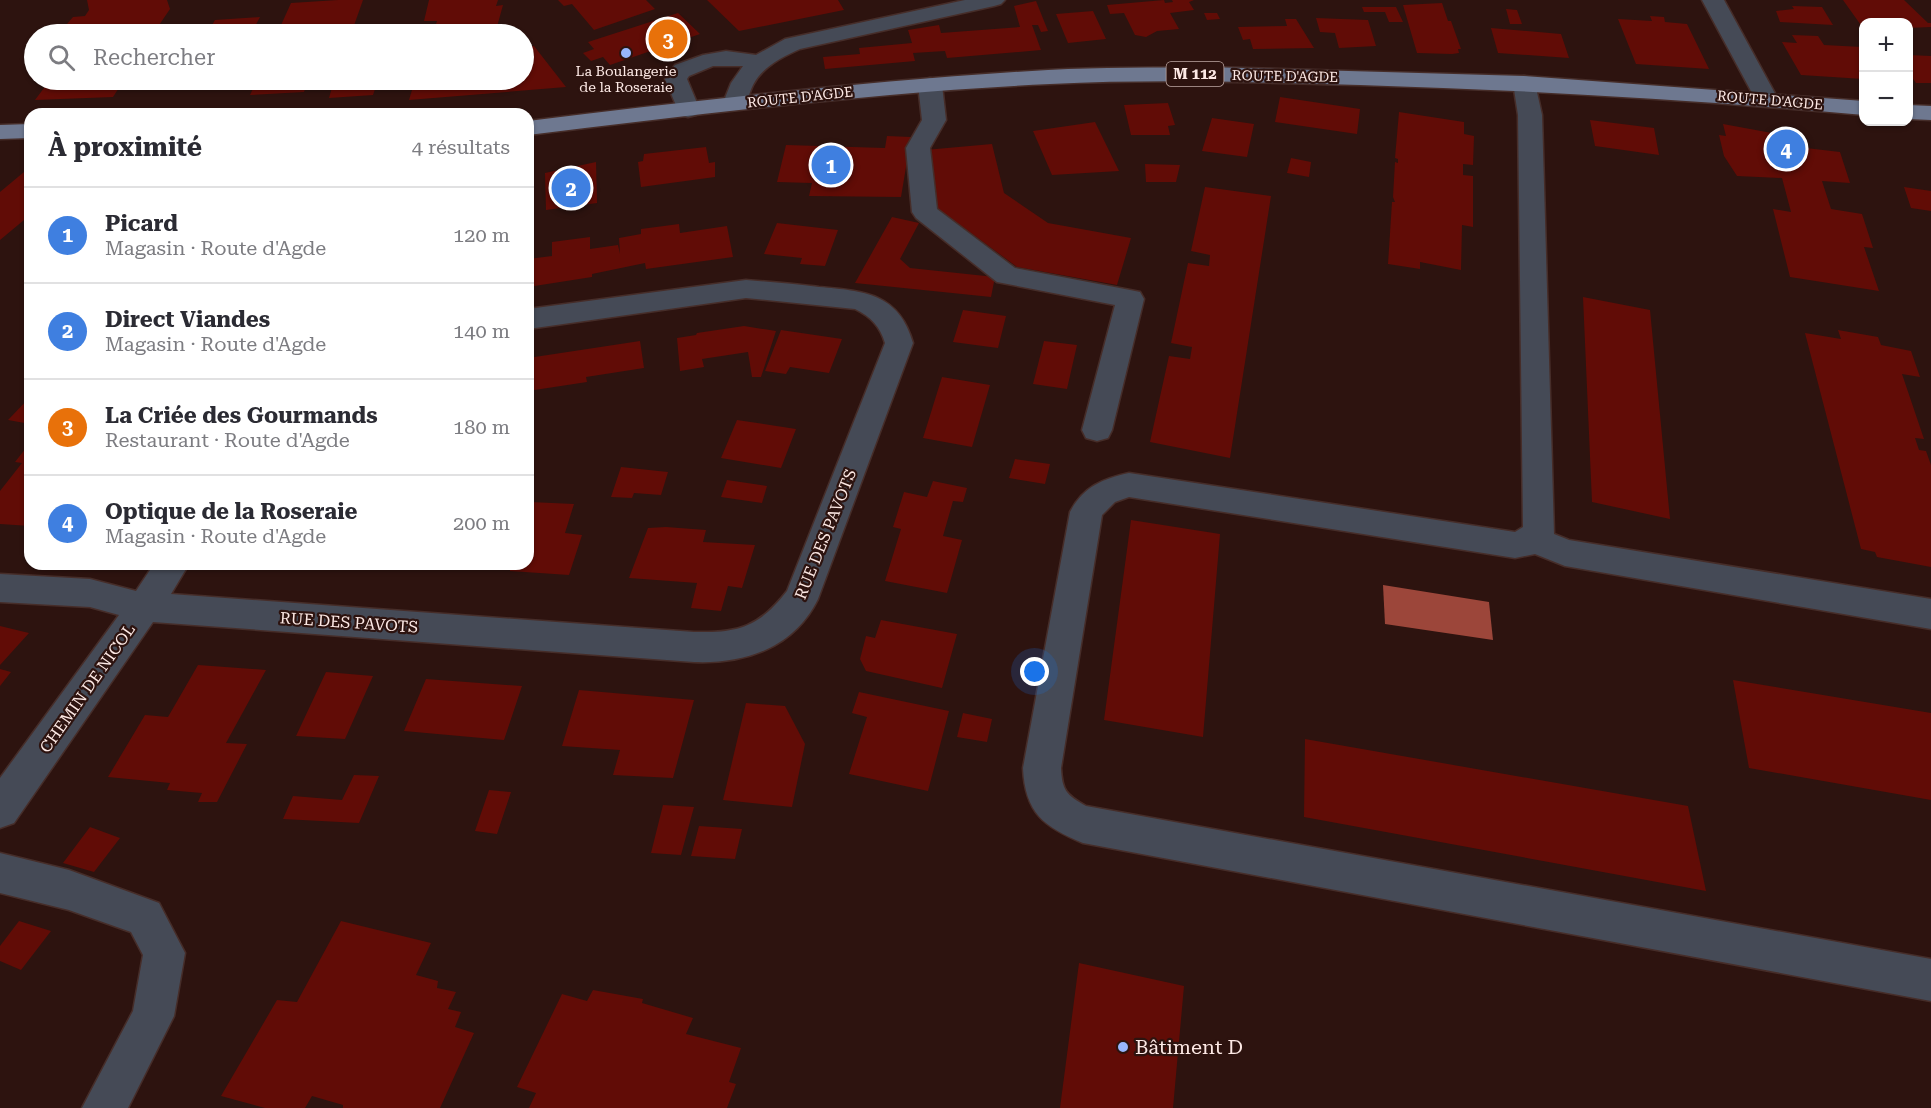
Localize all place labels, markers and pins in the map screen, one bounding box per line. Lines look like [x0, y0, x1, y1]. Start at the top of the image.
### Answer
pin: 3 [648, 16, 688, 62]
marker: La Boulangerie de la Roseraie [619, 46, 633, 60]
place label: La Boulangerie de la Roseraie [576, 63, 677, 95]
pin: 4 [1766, 126, 1806, 172]
pin: 1 [812, 142, 850, 188]
pin: 2 [552, 166, 590, 210]
place label: Bâtiment D [1135, 1035, 1243, 1059]
marker: Bâtiment D [1116, 1040, 1130, 1054]

